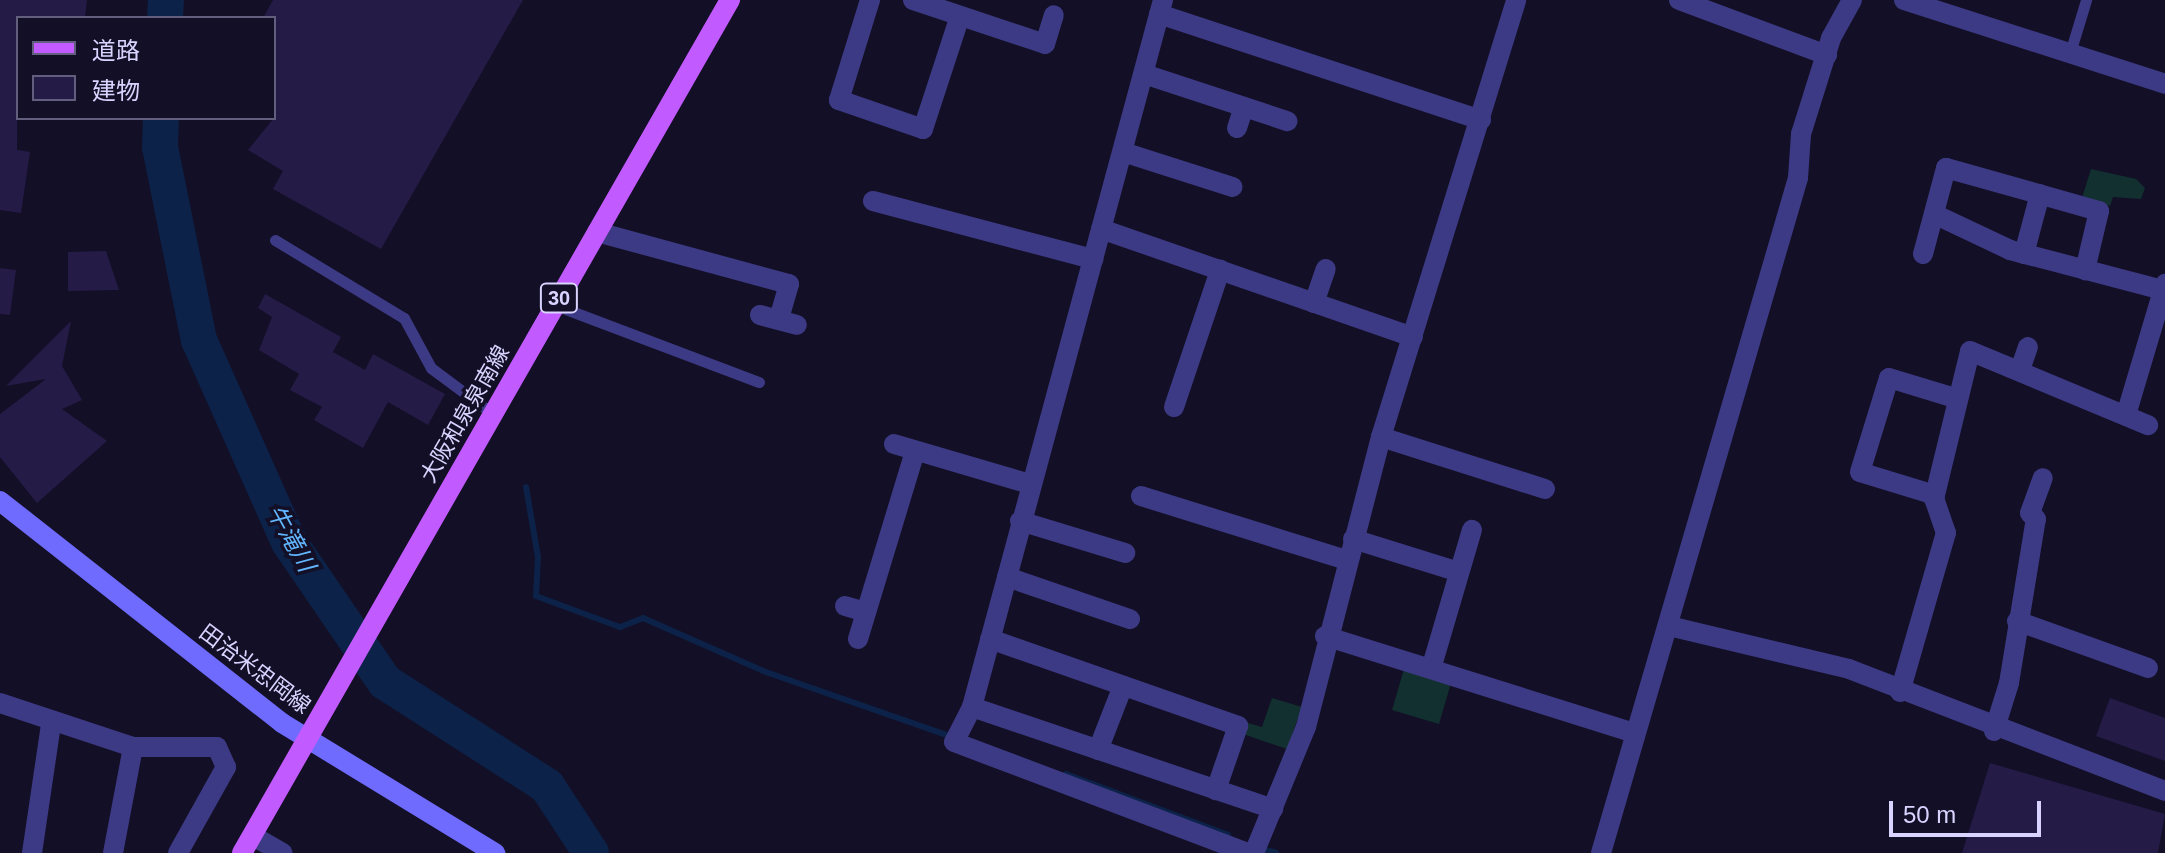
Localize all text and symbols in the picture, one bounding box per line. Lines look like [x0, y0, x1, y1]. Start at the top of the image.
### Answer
legend [16, 16, 276, 120]
text: 道路 [92, 37, 140, 64]
text: 建物 [92, 77, 140, 104]
road number: 30 [539, 282, 579, 314]
street label: 大阪和泉泉南線 [415, 341, 515, 487]
water label: 牛滝川 [261, 500, 321, 576]
street label: 田治米忠岡線 [194, 619, 316, 719]
scale bar [1893, 785, 2045, 835]
text: 50 m [1903, 801, 1956, 828]

